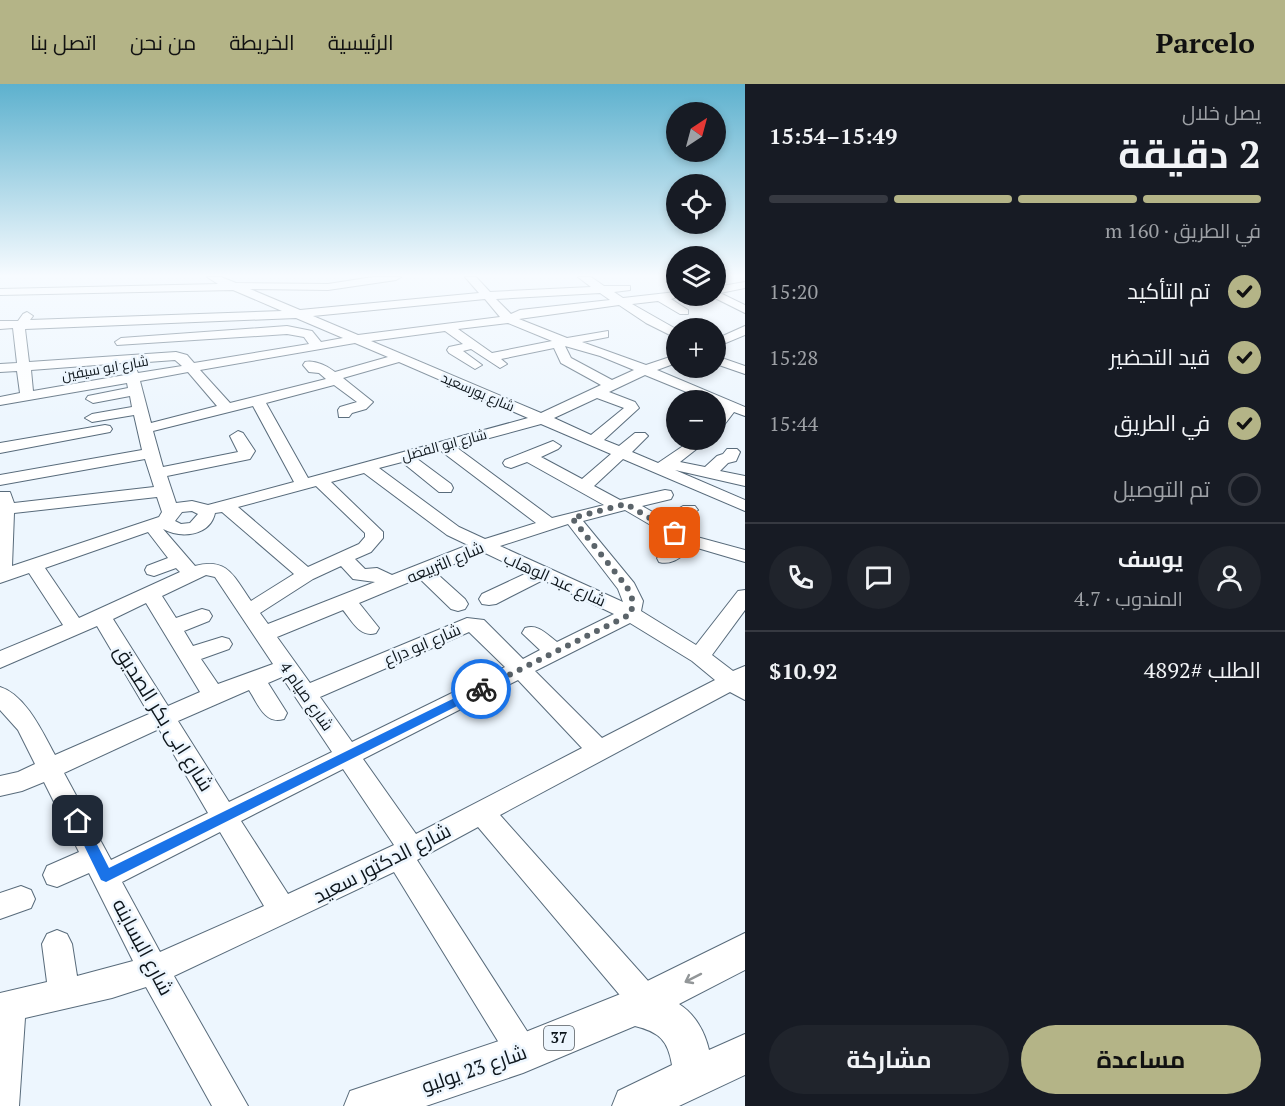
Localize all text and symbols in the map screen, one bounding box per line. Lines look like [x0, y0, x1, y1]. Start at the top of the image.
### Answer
text: Parcelo [1155, 24, 1255, 61]
text: اتصل بنا [30, 28, 97, 56]
text: من نحن [130, 28, 196, 56]
text: الخريطة [229, 28, 295, 56]
text: الرئيسية [328, 28, 394, 56]
text: يصل خلال [1182, 99, 1261, 126]
north arrow [666, 102, 726, 162]
map controls [666, 102, 726, 450]
text: 15:49–15:54 [769, 121, 897, 150]
text: 2 دقيقة [1118, 127, 1261, 179]
button: locate [666, 174, 726, 234]
text: في الطريق · 160 m [1105, 217, 1261, 244]
button: layers [666, 246, 726, 306]
icon: check [1228, 275, 1261, 308]
text: تم التأكيد [1127, 276, 1210, 305]
text: 15:20 [769, 278, 818, 305]
button: + [666, 318, 726, 378]
icon: check [1228, 341, 1261, 374]
text: قيد التحضير [1110, 342, 1210, 371]
text: 15:28 [769, 344, 818, 371]
street label: شارع ابو سيفين [60, 351, 150, 385]
street label: شارع بورسعيد [439, 368, 518, 416]
button: − [666, 390, 726, 450]
icon: check [1228, 407, 1261, 440]
text: في الطريق [1114, 408, 1210, 437]
text: 15:44 [769, 410, 818, 437]
street label: شارع ابو الفضل [399, 424, 489, 465]
text: تم التوصيل [1113, 474, 1210, 503]
pin [649, 507, 700, 558]
icon: bag [658, 516, 691, 549]
street label: شارع التربيعه [403, 536, 487, 589]
text: يوسف [1118, 544, 1183, 573]
button: phone [769, 546, 832, 609]
button: chat [847, 546, 910, 609]
button: person [1198, 546, 1261, 609]
street label: شارع عبد الوهاب [500, 547, 610, 612]
text: المندوب · 4.7 [1074, 585, 1183, 612]
street label: شارع ابو دراع [380, 618, 464, 671]
street label: شارع ابى بكر الصديق [108, 639, 220, 797]
text: الطلب #4892 [1144, 655, 1261, 684]
text: $10.92 [769, 656, 838, 685]
street label: شارع صيام 4 [274, 657, 339, 736]
courier [451, 659, 511, 719]
icon: bike [465, 673, 498, 706]
pin [52, 795, 103, 846]
icon: home [61, 804, 94, 837]
street label: شارع الدكتور سعيد [308, 816, 456, 910]
street label: شارع البساينه [106, 894, 180, 1000]
one-way arrow [684, 972, 702, 984]
button: مشاركة [769, 1025, 1009, 1094]
button: مساعدة [1021, 1025, 1261, 1094]
road number: 37 [544, 1026, 574, 1050]
street label: شارع 23 يوليو [418, 1038, 530, 1100]

